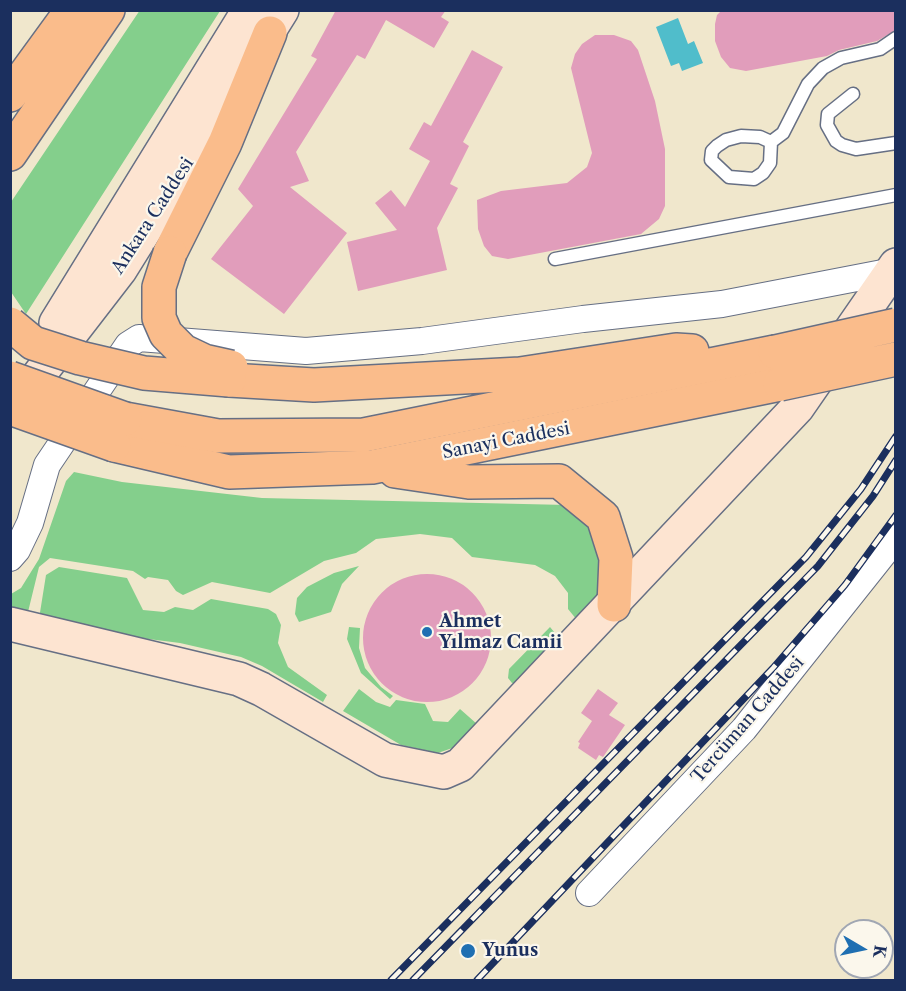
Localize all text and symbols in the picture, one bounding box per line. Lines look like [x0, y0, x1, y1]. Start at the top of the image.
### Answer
street label: Ankara Caddesi [107, 154, 199, 278]
street label: Sanayi Caddesi [440, 418, 572, 464]
place label: Ahmet Yılmaz Camii [439, 611, 562, 654]
marker: Ahmet Yılmaz Camii [420, 625, 434, 639]
street label: Tercüman Caddesi [687, 652, 809, 788]
north arrow [834, 919, 894, 979]
place label: Yunus [482, 940, 538, 962]
marker: Yunus [459, 942, 477, 960]
text: K [869, 944, 891, 959]

